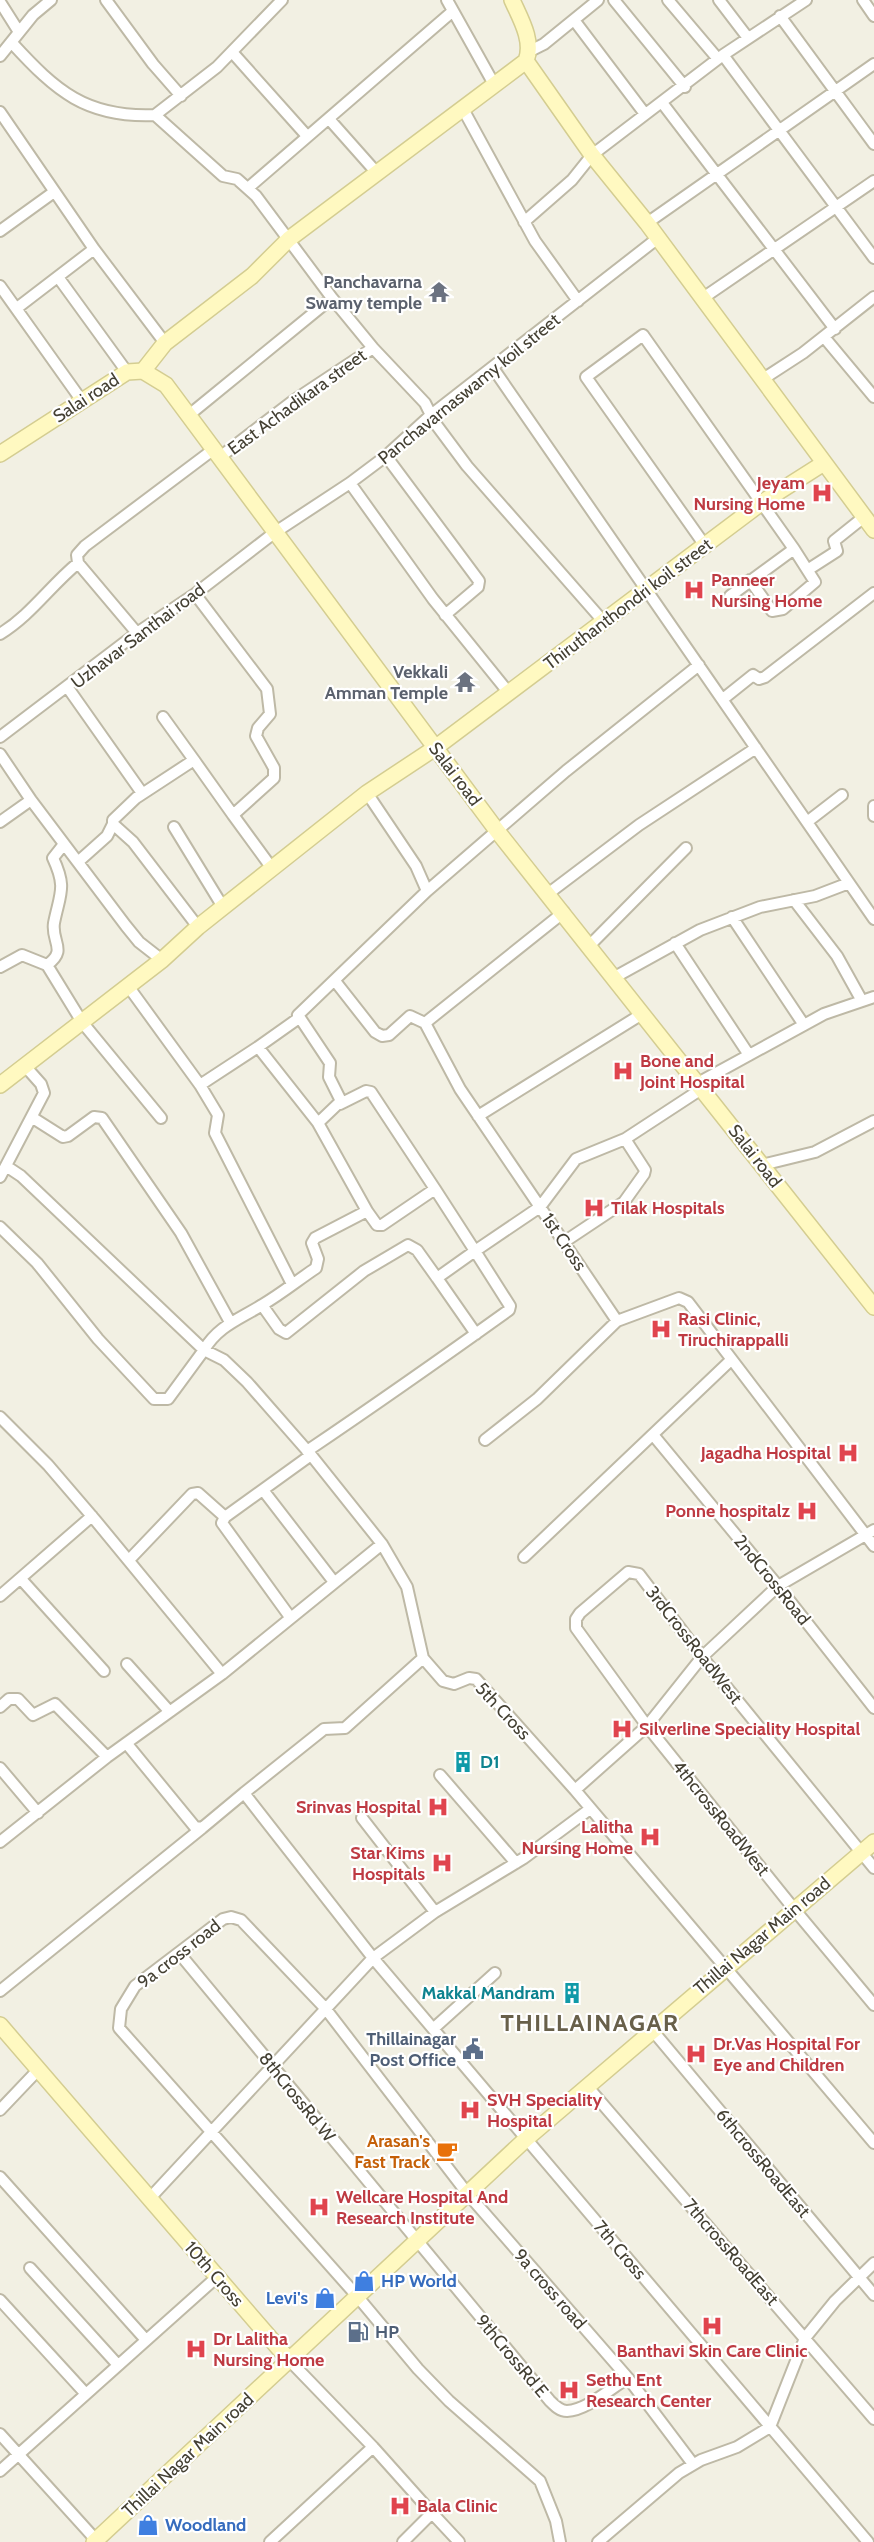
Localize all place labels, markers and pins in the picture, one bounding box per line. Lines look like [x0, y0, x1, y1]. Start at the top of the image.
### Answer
place label: Panchavarna Swamy temple [305, 271, 422, 314]
temple icon: Panchavarna Swamy temple [427, 280, 451, 304]
place label: Jeyam Nursing Home [694, 472, 805, 515]
hospital icon: Jeyam Nursing Home [810, 481, 834, 505]
place label: Panneer Nursing Home [711, 569, 822, 612]
hospital icon: Panneer Nursing Home [682, 578, 706, 602]
place label: Vekkali Amman Temple [325, 661, 448, 704]
temple icon: Vekkali Amman Temple [453, 670, 477, 694]
place label: Bone and Joint Hospital [639, 1050, 745, 1093]
hospital icon: Bone and Joint Hospital [611, 1059, 635, 1083]
hospital icon: Tilak Hospitals [582, 1196, 606, 1220]
place label: Tilak Hospitals [611, 1197, 725, 1219]
place label: Rasi Clinic, Tiruchirappalli [678, 1308, 789, 1351]
hospital icon: Rasi Clinic, Tiruchirappalli [649, 1317, 673, 1341]
hospital icon: Jagadha Hospital [836, 1441, 860, 1465]
place label: Jagadha Hospital [700, 1442, 831, 1464]
hospital icon: Ponne hospitalz [795, 1499, 819, 1523]
place label: Ponne hospitalz [665, 1500, 790, 1522]
hospital icon: Silverline Speciality Hospital [610, 1717, 634, 1741]
place label: Silverline Speciality Hospital [639, 1718, 860, 1740]
building icon: D1 [451, 1750, 475, 1774]
place label: D1 [480, 1751, 500, 1773]
hospital icon: Srinvas Hospital [426, 1795, 450, 1819]
place label: Srinvas Hospital [296, 1796, 421, 1818]
place label: Lalitha Nursing Home [522, 1816, 633, 1859]
hospital icon: Lalitha Nursing Home [638, 1825, 662, 1849]
place label: Star Kims Hospitals [350, 1842, 425, 1885]
hospital icon: Star Kims Hospitals [430, 1851, 454, 1875]
building icon: Makkal Mandram [560, 1981, 584, 2005]
place label: Makkal Mandram [422, 1982, 555, 2004]
place label: Thillainagar Post Office [366, 2028, 456, 2071]
place label: Dr.Vas Hospital For Eye and Children [713, 2033, 860, 2076]
public building icon: Thillainagar Post Office [461, 2037, 485, 2061]
hospital icon: Dr.Vas Hospital For Eye and Children [684, 2042, 708, 2066]
place label: SVH Speciality Hospital [487, 2089, 602, 2132]
hospital icon: SVH Speciality Hospital [458, 2098, 482, 2122]
place label: Arasan's Fast Track [354, 2130, 430, 2173]
cafe icon: Arasan's Fast Track [435, 2139, 459, 2163]
place label: Wellcare Hospital And Research Institute [336, 2186, 508, 2229]
hospital icon: Wellcare Hospital And Research Institute [307, 2195, 331, 2219]
shop icon: HP World [352, 2269, 376, 2293]
place label: HP World [381, 2270, 457, 2292]
shop icon: Levi's [313, 2286, 337, 2310]
place label: Levi's [266, 2287, 308, 2309]
hospital icon: Banthavi Skin Care Clinic [700, 2314, 724, 2338]
fuel station icon: HP [346, 2320, 370, 2344]
place label: HP [375, 2321, 399, 2343]
place label: Dr Lalitha Nursing Home [213, 2328, 324, 2371]
hospital icon: Dr Lalitha Nursing Home [184, 2337, 208, 2361]
place label: Banthavi Skin Care Clinic [617, 2340, 807, 2362]
place label: Sethu Ent Research Center [586, 2369, 711, 2412]
hospital icon: Sethu Ent Research Center [557, 2378, 581, 2402]
hospital icon: Bala Clinic [388, 2494, 412, 2518]
place label: Bala Clinic [417, 2495, 497, 2517]
shop icon: Woodland [136, 2513, 160, 2537]
place label: Woodland [165, 2514, 246, 2536]

